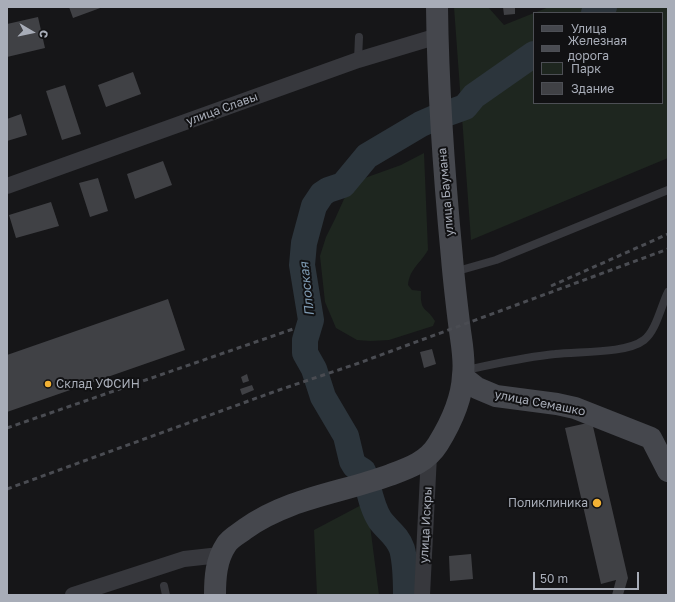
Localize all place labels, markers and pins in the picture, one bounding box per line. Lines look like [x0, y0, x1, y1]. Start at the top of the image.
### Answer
place label: Склад УФСИН [56, 377, 140, 391]
marker: Склад УФСИН [43, 379, 53, 389]
place label: Поликлиника [508, 496, 588, 510]
marker: Поликлиника [591, 497, 603, 509]

